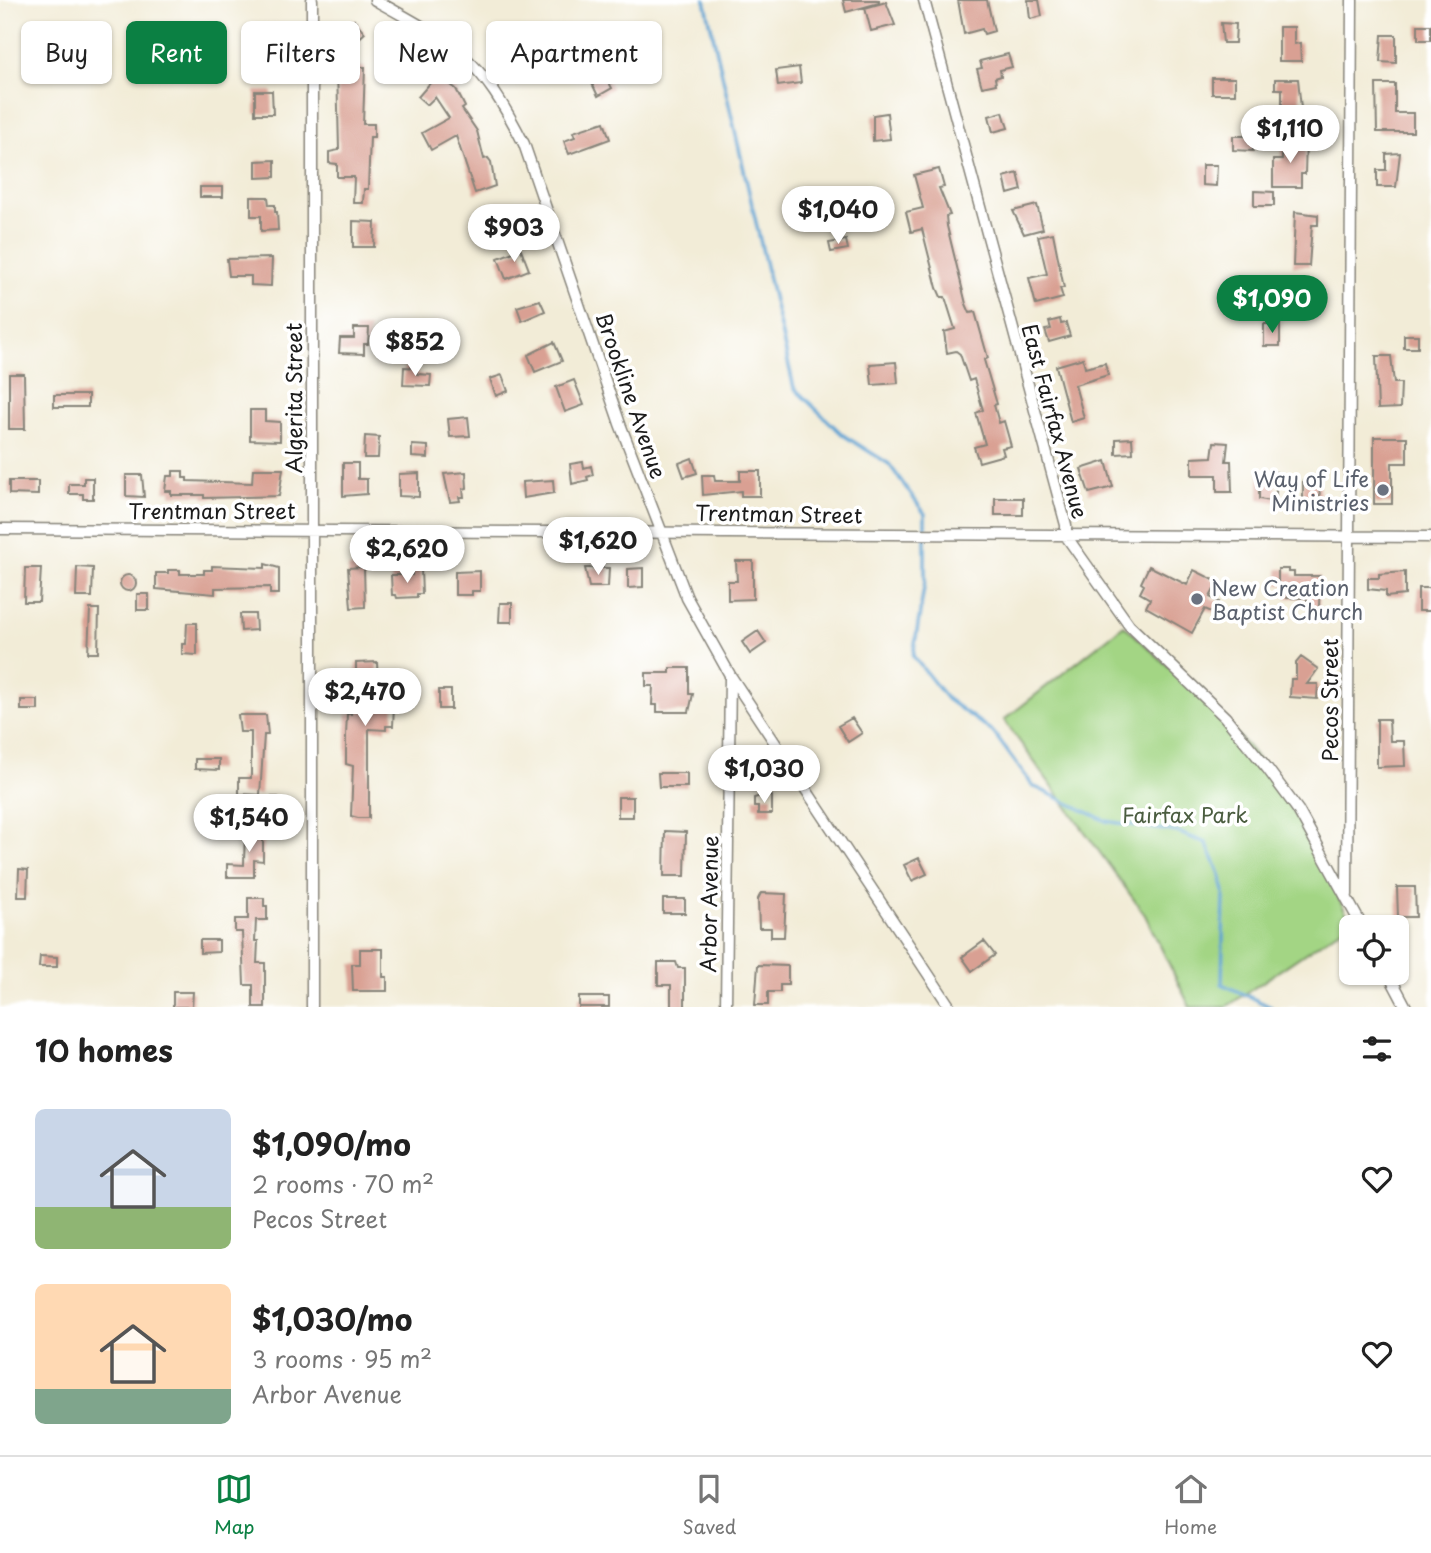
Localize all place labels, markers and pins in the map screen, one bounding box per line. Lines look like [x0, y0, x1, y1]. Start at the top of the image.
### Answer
pin: $1,110 [1233, 106, 1347, 165]
pin: $1,040 [781, 187, 895, 246]
pin: $903 [473, 204, 555, 264]
pin: $1,090 [1215, 276, 1329, 335]
pin: $852 [374, 318, 456, 378]
place label: Way of Life Ministries [1254, 462, 1369, 518]
marker: Way of Life Ministries [1375, 482, 1391, 498]
pin: $1,620 [541, 518, 655, 577]
pin: $2,620 [350, 526, 464, 585]
place label: New Creation Baptist Church [1211, 571, 1363, 627]
marker: New Creation Baptist Church [1189, 591, 1205, 607]
pin: $2,470 [308, 668, 422, 728]
pin: $1,030 [707, 746, 821, 805]
pin: $1,540 [192, 794, 306, 854]

